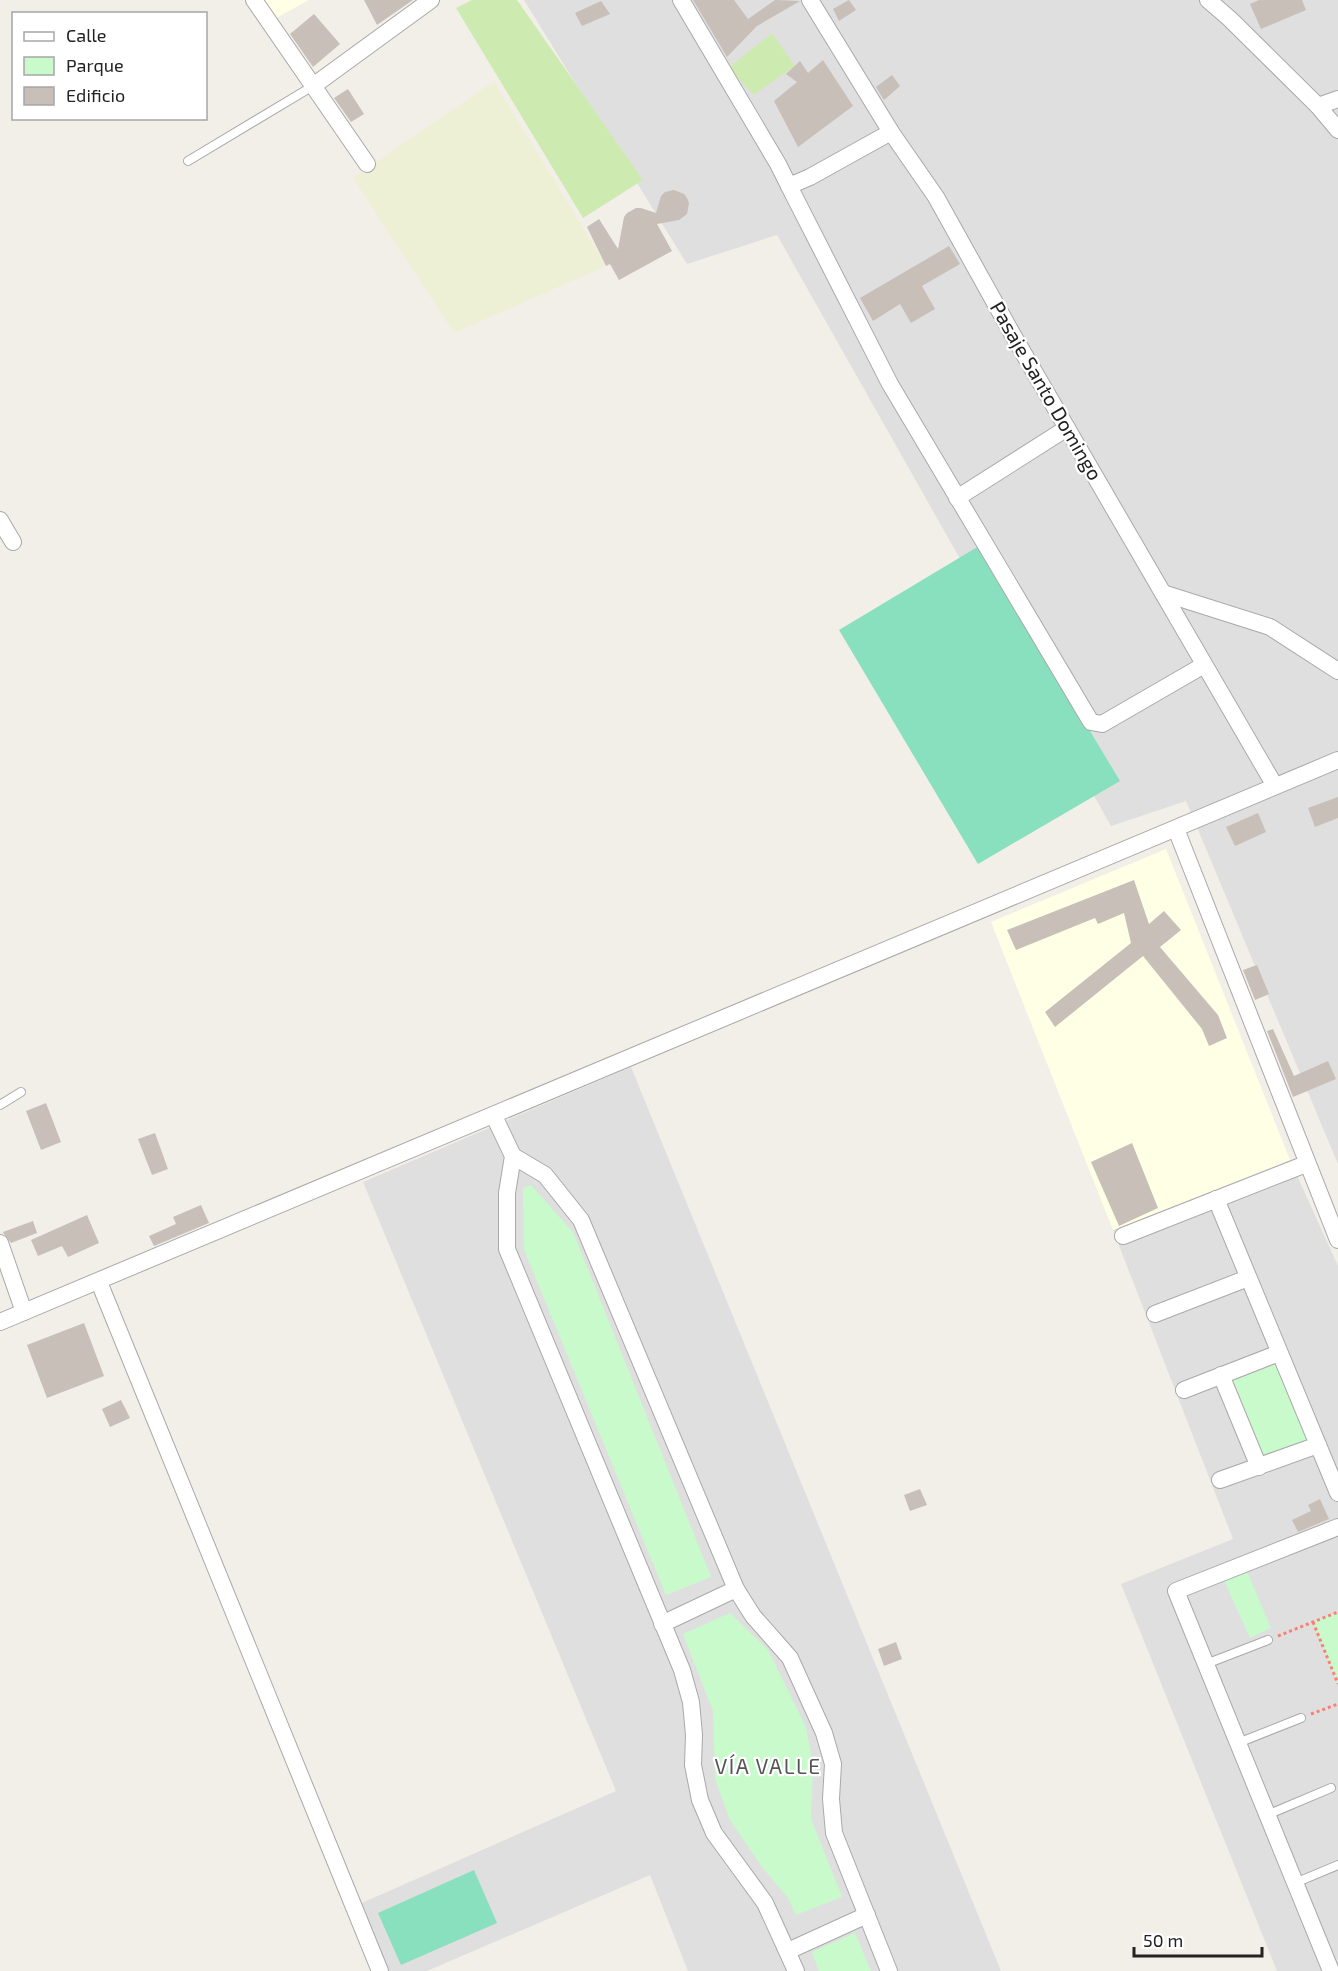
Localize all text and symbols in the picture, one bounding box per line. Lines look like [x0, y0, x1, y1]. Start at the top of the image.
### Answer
legend [12, 12, 207, 120]
text: Calle [66, 24, 107, 46]
text: Parque [66, 54, 124, 76]
text: Edificio [66, 84, 125, 106]
street label: Pasaje Santo Domingo [986, 297, 1108, 484]
district label: VÍA VALLE [714, 1753, 822, 1778]
scale bar [1134, 1920, 1262, 1958]
text: 50 m [1143, 1929, 1183, 1951]

